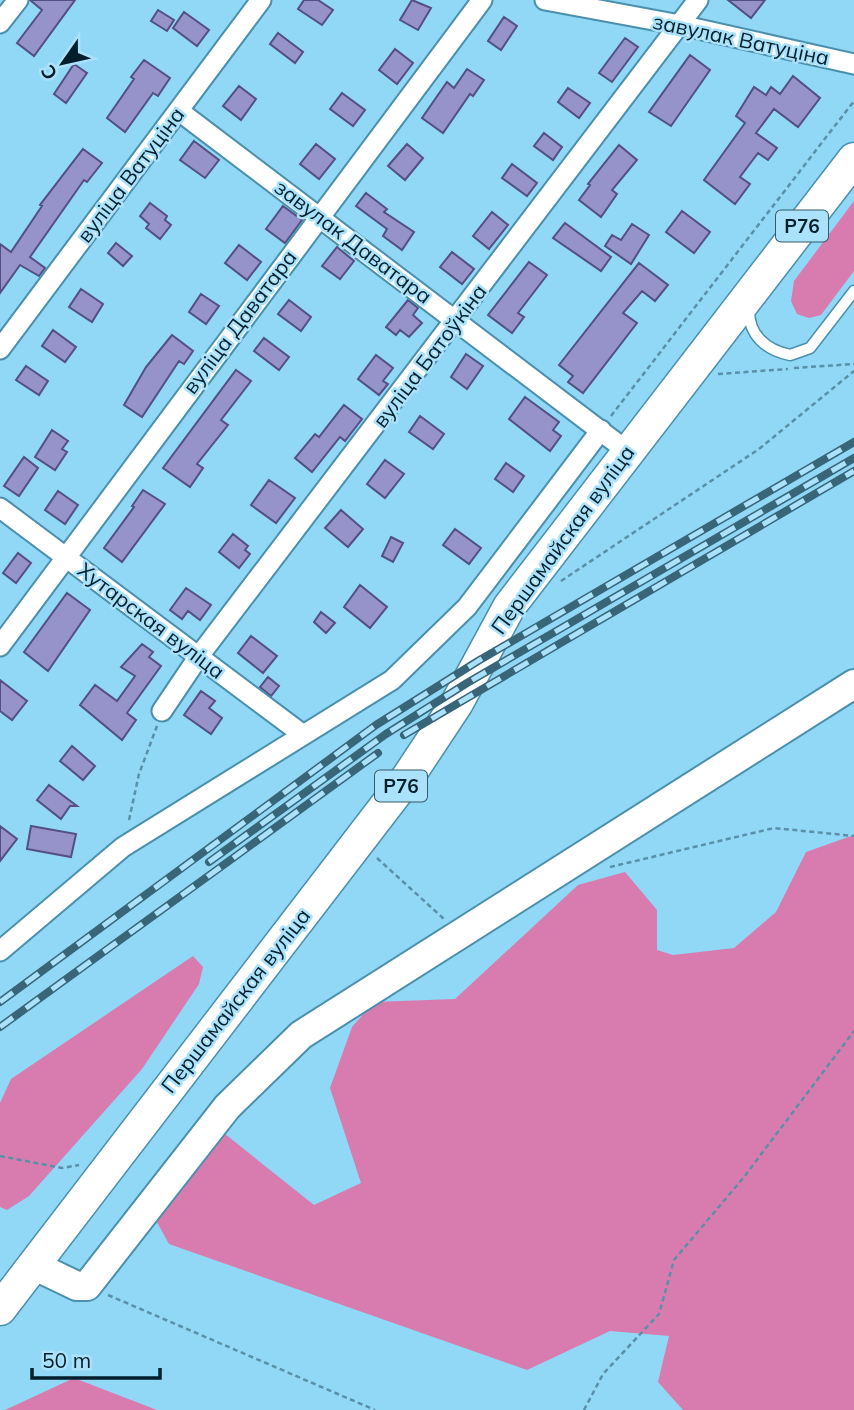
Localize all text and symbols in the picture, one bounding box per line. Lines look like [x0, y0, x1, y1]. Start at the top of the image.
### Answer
street label: завулак Ватуціна [651, 8, 832, 70]
north arrow [28, 28, 98, 98]
text: С [35, 60, 62, 85]
street label: вуліца Ватуціна [71, 102, 189, 247]
street label: завулак Даватара [270, 174, 437, 309]
road number: Р76 [776, 210, 828, 242]
street label: вуліца Даватара [177, 244, 302, 398]
street label: вуліца Батоўкіна [367, 279, 492, 432]
street label: Першамайская вуліца [485, 440, 639, 639]
street label: Хутарская вуліца [73, 557, 230, 684]
road number: Р76 [375, 771, 427, 802]
street label: Першамайская вуліца [155, 903, 315, 1098]
scale bar [32, 1336, 159, 1380]
text: 50 m [42, 1347, 91, 1373]

